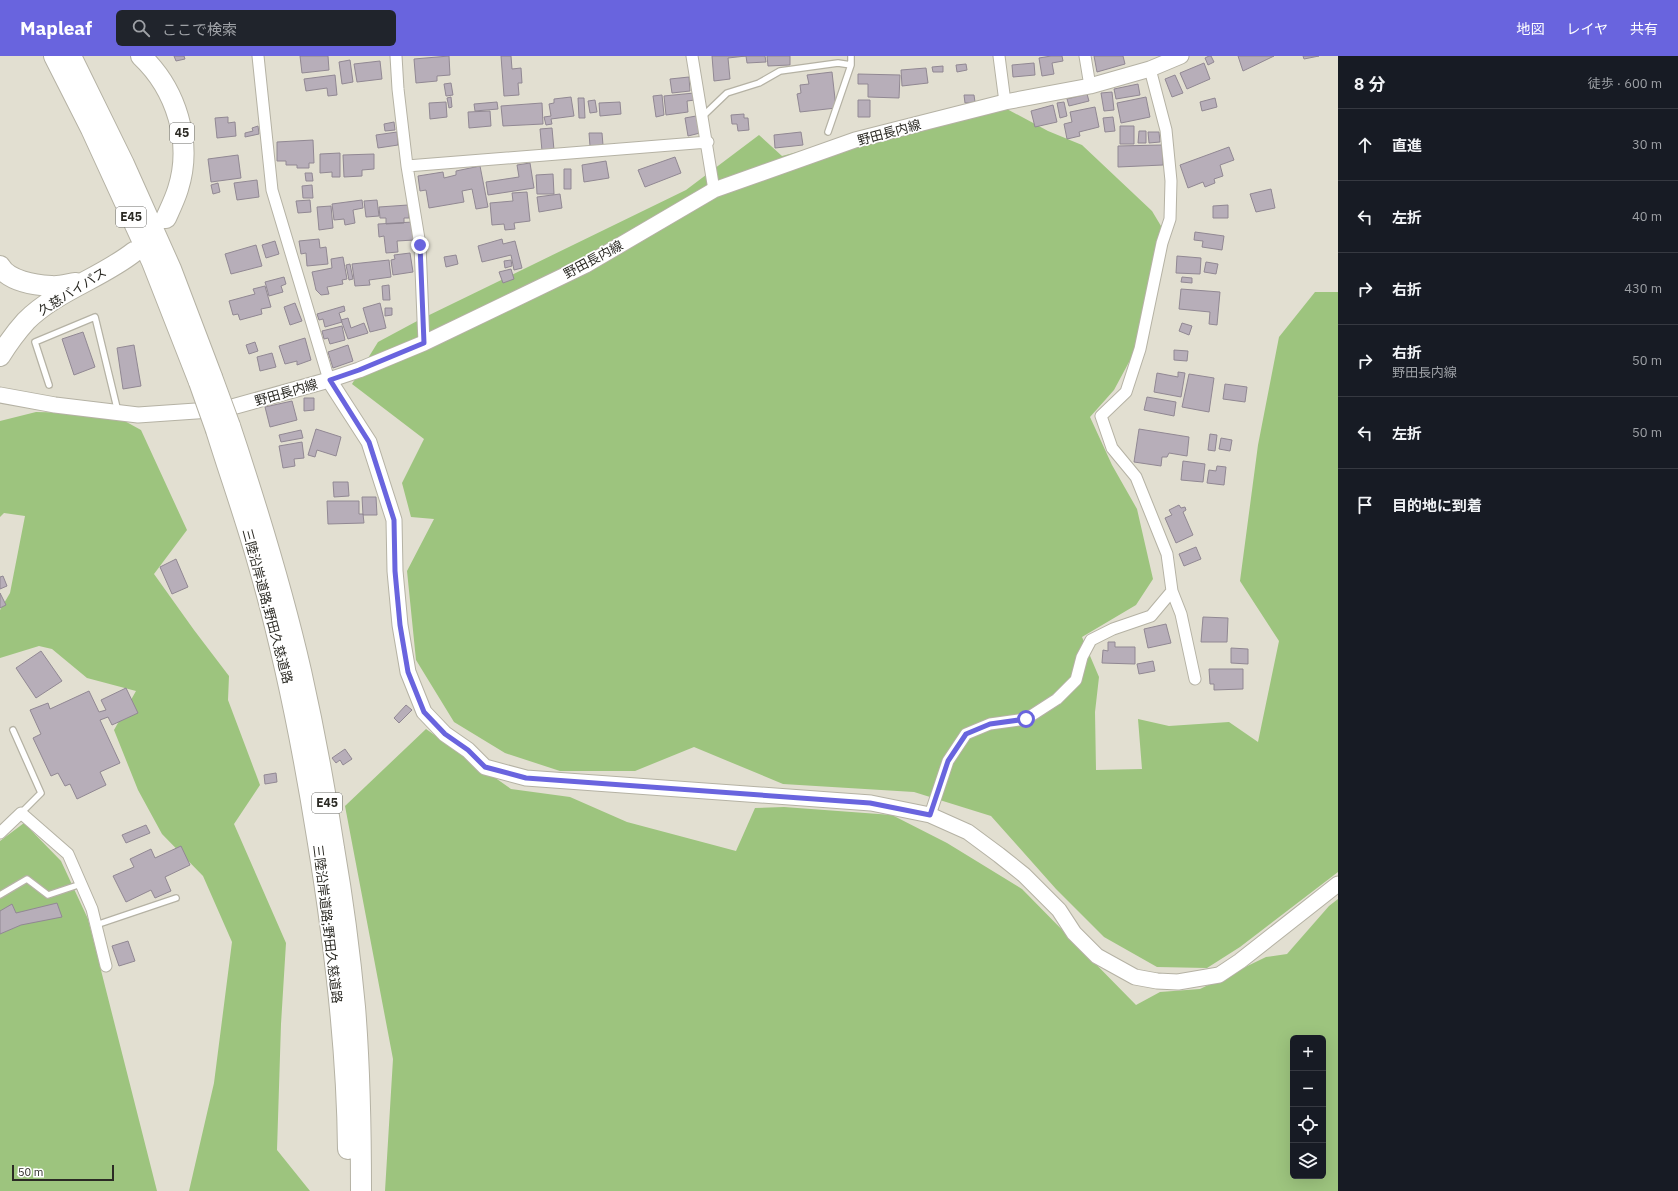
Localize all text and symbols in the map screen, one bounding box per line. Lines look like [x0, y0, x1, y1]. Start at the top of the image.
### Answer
search box [116, 10, 396, 46]
text: Mapleaf [20, 16, 92, 40]
icon: search [130, 17, 152, 39]
text: ここで検索 [162, 20, 237, 39]
text: 地図 [1516, 20, 1544, 38]
text: レイヤ [1566, 20, 1608, 38]
text: 共有 [1630, 20, 1658, 38]
text: 8 分 [1354, 73, 1385, 95]
text: 徒歩 · 600 m [1588, 75, 1662, 92]
street label: 野田長内線 [856, 116, 923, 149]
road number: 45 [170, 123, 194, 143]
icon: ahead [1354, 134, 1376, 156]
text: 直進 [1392, 136, 1422, 155]
text: 30 m [1632, 136, 1662, 153]
icon: left [1354, 206, 1376, 228]
road number: E45 [116, 207, 146, 227]
text: 左折 [1392, 208, 1422, 227]
text: 40 m [1632, 208, 1662, 225]
route end [411, 236, 429, 254]
street label: 野田長内線 [561, 237, 626, 282]
street label: 久慈バイパス [35, 264, 110, 319]
icon: right [1354, 278, 1376, 300]
text: 右折 [1392, 280, 1422, 299]
text: 430 m [1624, 280, 1662, 297]
text: 右折 [1392, 343, 1422, 362]
icon: right [1354, 350, 1376, 372]
text: 50 m [1632, 352, 1662, 369]
text: 野田長内線 [1392, 364, 1457, 381]
street label: 野田長内線 [253, 375, 320, 410]
icon: left [1354, 422, 1376, 444]
text: 左折 [1392, 424, 1422, 443]
text: 50 m [1632, 424, 1662, 441]
icon: arrive [1354, 494, 1376, 516]
text: 目的地に到着 [1392, 496, 1482, 515]
street label: 三陸沿岸道路;野田久慈道路 [239, 527, 296, 686]
route start [1017, 710, 1035, 728]
road number: E45 [312, 793, 342, 813]
street label: 三陸沿岸道路;野田久慈道路 [309, 844, 346, 1004]
map controls [1290, 1035, 1326, 1179]
button: + [1290, 1035, 1326, 1071]
button: − [1290, 1071, 1326, 1107]
button: locate [1290, 1107, 1326, 1143]
button: layers [1290, 1143, 1326, 1179]
scale bar [12, 1163, 114, 1182]
text: 50 m [18, 1165, 43, 1179]

